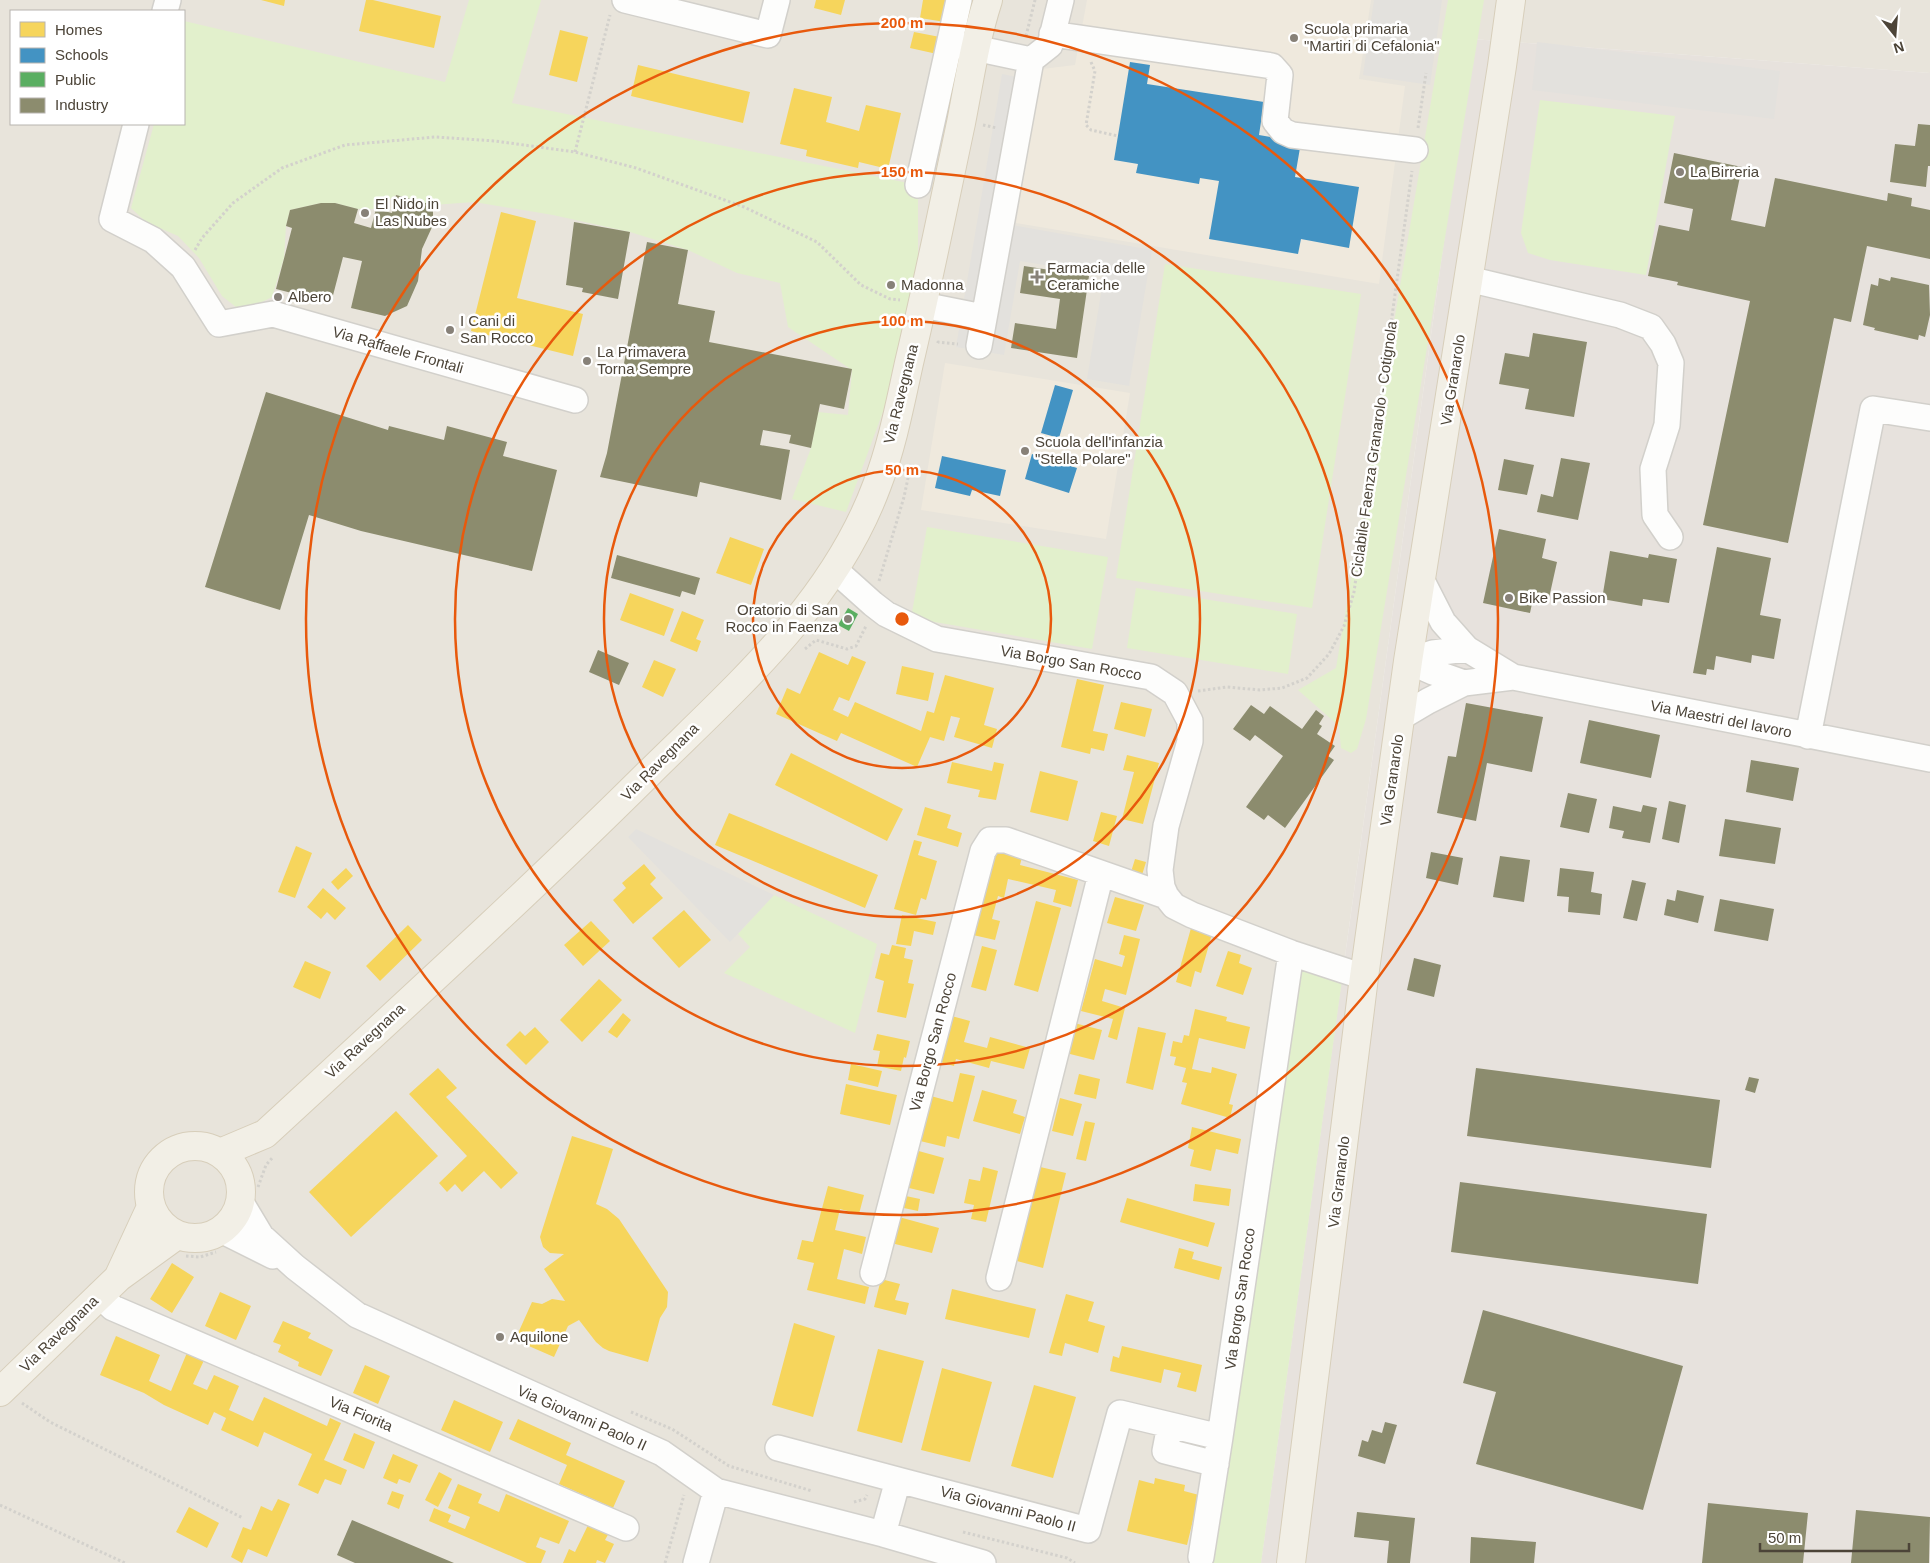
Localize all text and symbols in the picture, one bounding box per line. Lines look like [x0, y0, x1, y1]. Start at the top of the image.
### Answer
legend [10, 10, 185, 125]
north arrow [1870, 10, 1920, 60]
text: 200 m [881, 14, 923, 31]
place label: Scuola primaria "Martiri di Cefalonia" [1304, 20, 1440, 54]
text: Homes [55, 21, 103, 38]
marker: Scuola primaria "Martiri di Cefalonia" [1288, 32, 1300, 44]
text: N [1892, 38, 1906, 57]
text: Schools [55, 46, 108, 63]
text: Public [55, 71, 96, 88]
text: Industry [55, 96, 109, 113]
text: 150 m [881, 163, 923, 180]
place label: La Birreria [1690, 163, 1760, 180]
marker: La Birreria [1674, 166, 1686, 178]
place label: El Nido in Las Nubes [375, 195, 447, 229]
marker: El Nido in Las Nubes [359, 207, 371, 219]
place label: Farmacia delle Ceramiche [1047, 259, 1145, 293]
marker: Farmacia delle Ceramiche [1031, 271, 1043, 283]
place label: Madonna [901, 276, 964, 293]
marker: Madonna [885, 279, 897, 291]
place label: Albero [288, 288, 331, 305]
marker: Albero [272, 291, 284, 303]
place label: I Cani di San Rocco [460, 312, 533, 346]
text: 100 m [881, 312, 923, 329]
street label: Ciclabile Faenza Granarolo - Cotignola [1347, 319, 1400, 578]
street label: Via Raffaele Frontali [331, 323, 466, 376]
marker: I Cani di San Rocco [444, 324, 456, 336]
street label: Via Granarolo [1437, 333, 1468, 427]
street label: Via Ravegnana [880, 342, 921, 446]
place label: La Primavera Torna Sempre [597, 343, 691, 377]
marker: La Primavera Torna Sempre [581, 355, 593, 367]
place label: Scuola dell'infanzia "Stella Polare" [1035, 433, 1164, 467]
marker: Scuola dell'infanzia "Stella Polare" [1019, 445, 1031, 457]
text: 50 m [885, 461, 919, 478]
place label: Bike Passion [1519, 589, 1606, 606]
marker: Bike Passion [1503, 592, 1515, 604]
place label: Oratorio di San Rocco in Faenza [725, 601, 839, 635]
centre of rings [893, 610, 911, 628]
marker: Oratorio di San Rocco in Faenza [842, 613, 854, 625]
street label: Via Borgo San Rocco [999, 642, 1143, 683]
street label: Via Maestri del lavoro [1649, 696, 1793, 741]
street label: Via Ravegnana [617, 719, 702, 804]
street label: Via Granarolo [1377, 733, 1406, 827]
street label: Via Borgo San Rocco [906, 971, 959, 1113]
street label: Via Ravegnana [321, 999, 408, 1082]
street label: Via Granarolo [1324, 1135, 1353, 1229]
street label: Via Borgo San Rocco [1221, 1227, 1258, 1371]
street label: Via Ravegnana [16, 1292, 102, 1375]
place label: Aquilone [510, 1328, 568, 1345]
marker: Aquilone [494, 1331, 506, 1343]
street label: Via Giovanni Paolo II [515, 1381, 650, 1454]
street label: Via Fiorita [327, 1393, 396, 1435]
street label: Via Giovanni Paolo II [938, 1482, 1078, 1535]
scale bar [1760, 1520, 1909, 1552]
text: 50 m [1768, 1529, 1801, 1546]

